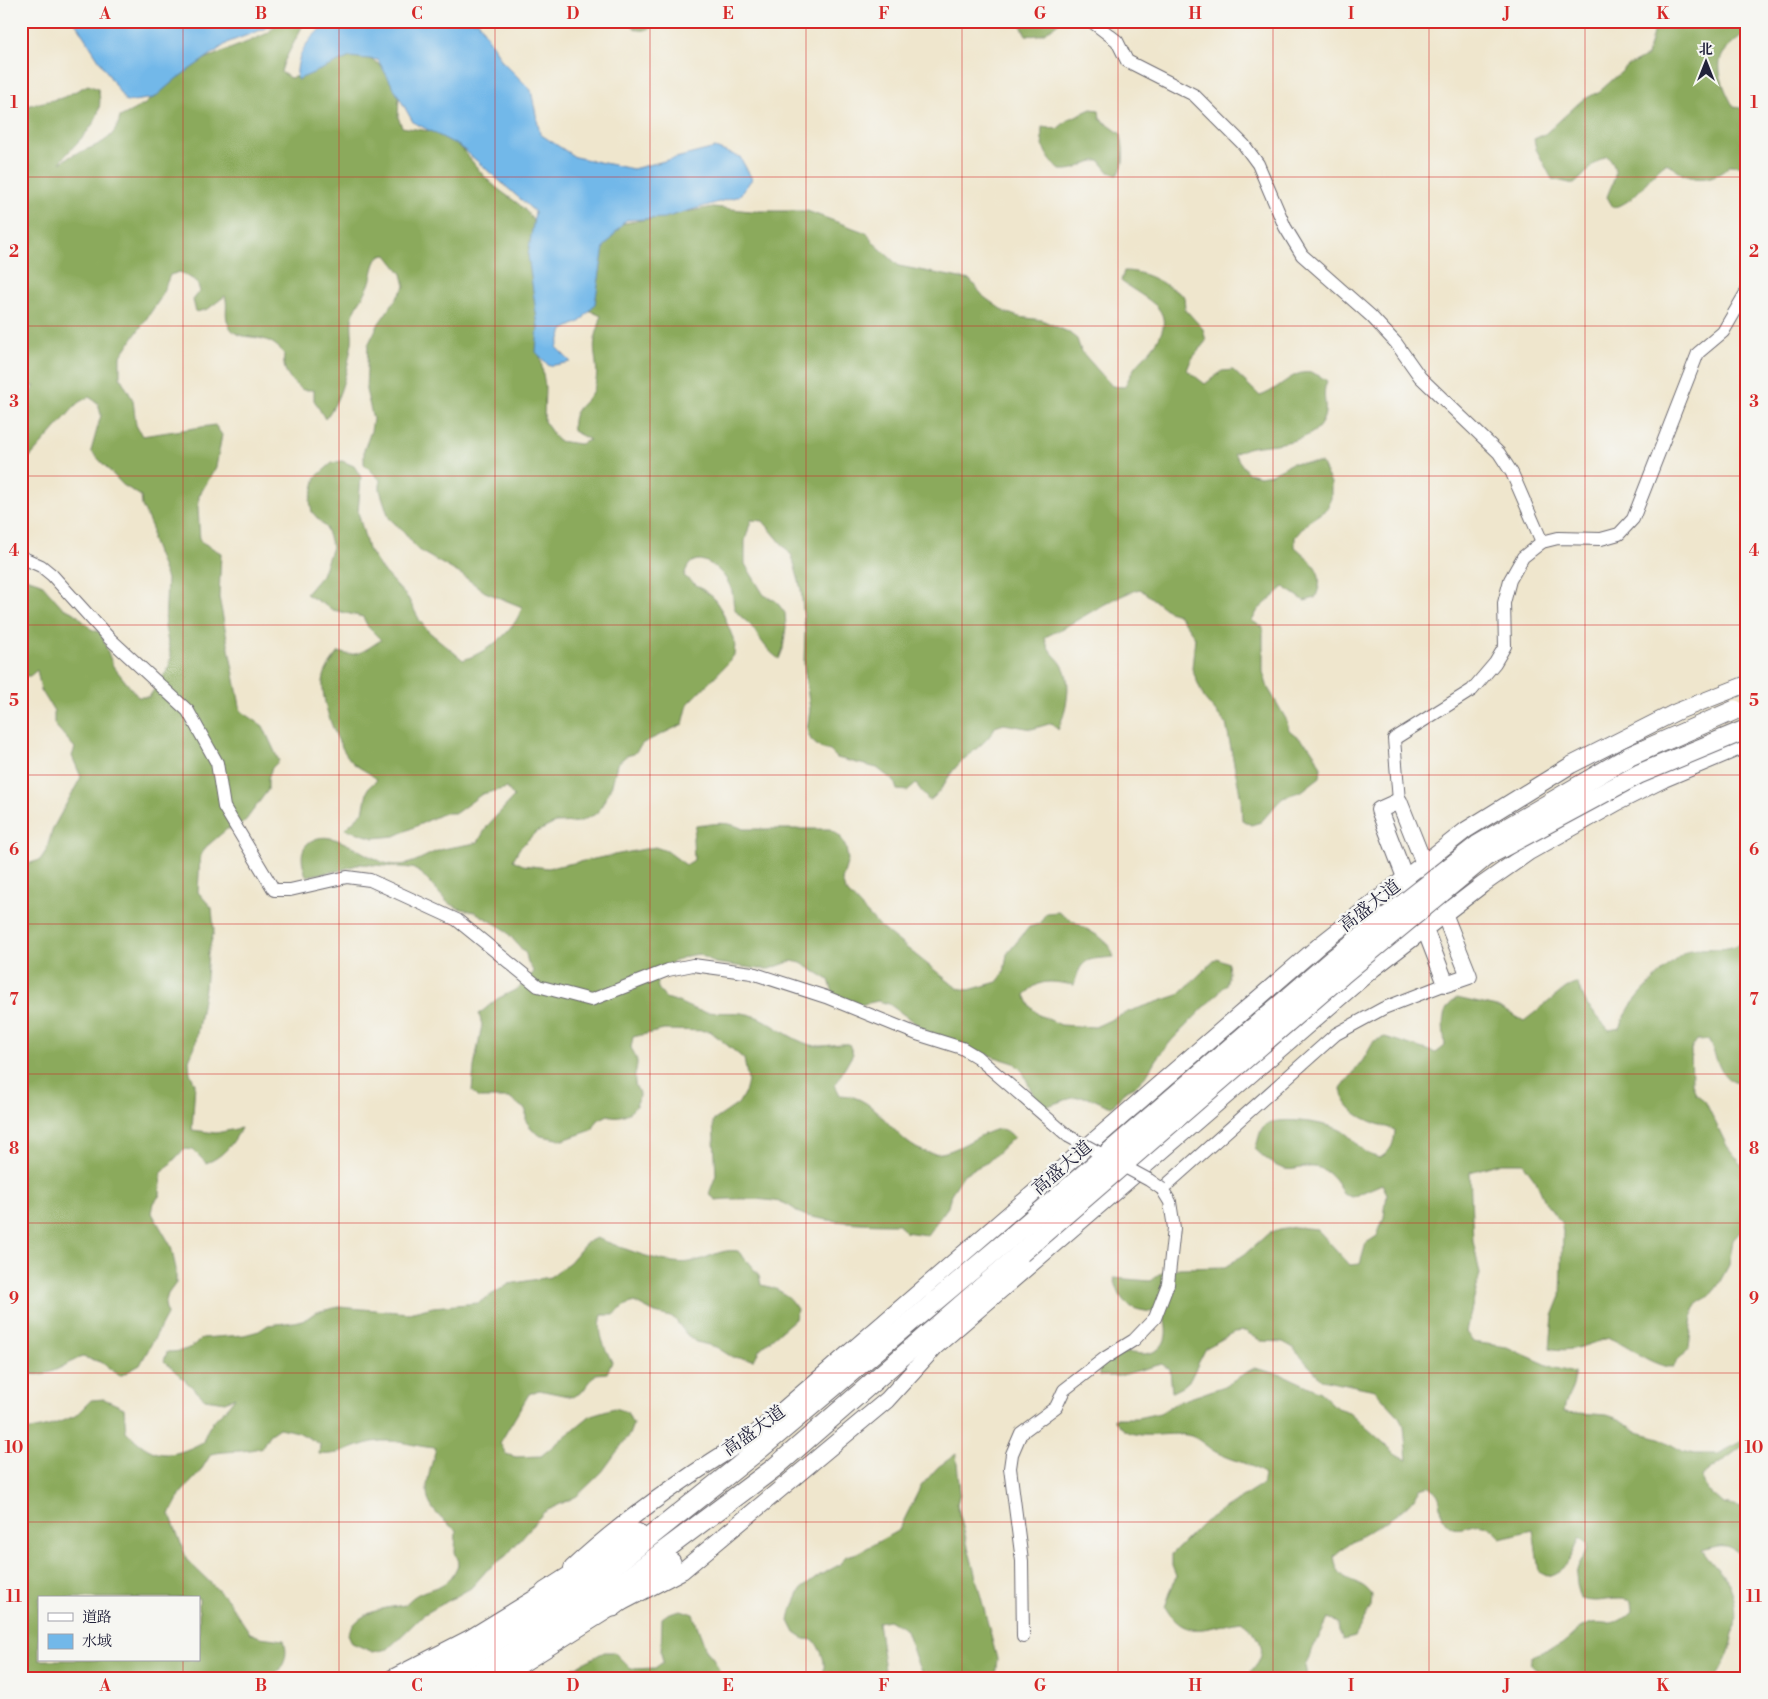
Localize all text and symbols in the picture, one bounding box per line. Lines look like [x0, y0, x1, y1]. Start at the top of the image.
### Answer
text: A [98, 4, 111, 24]
text: B [255, 4, 267, 24]
text: C [411, 4, 423, 24]
text: D [567, 4, 580, 24]
text: E [722, 4, 734, 24]
text: F [878, 4, 890, 24]
text: G [1034, 4, 1047, 24]
text: H [1188, 4, 1202, 24]
text: I [1348, 4, 1354, 24]
text: J [1502, 4, 1510, 24]
text: K [1657, 4, 1671, 24]
north arrow [1680, 38, 1730, 88]
text: 北 [1699, 41, 1713, 59]
text: 1 [10, 93, 18, 113]
text: 1 [1750, 93, 1758, 113]
text: 2 [9, 242, 19, 262]
text: 2 [1749, 242, 1759, 262]
text: 3 [9, 392, 19, 412]
text: 3 [1749, 392, 1759, 412]
text: 4 [9, 541, 20, 561]
text: 4 [1749, 541, 1760, 561]
text: 5 [9, 691, 19, 711]
text: 5 [1749, 691, 1759, 711]
text: 6 [9, 840, 19, 860]
text: 6 [1749, 840, 1759, 860]
street label: 高盛大道 [1335, 875, 1405, 937]
text: 7 [9, 990, 19, 1010]
text: 7 [1749, 990, 1759, 1010]
street label: 高盛大道 [1027, 1136, 1097, 1200]
text: 8 [9, 1139, 19, 1159]
text: 8 [1749, 1139, 1759, 1159]
text: 9 [9, 1289, 19, 1309]
text: 9 [1749, 1289, 1759, 1309]
street label: 高盛大道 [718, 1401, 790, 1461]
text: 10 [5, 1438, 23, 1458]
text: 10 [1745, 1438, 1763, 1458]
text: 11 [6, 1587, 22, 1607]
text: 11 [1746, 1587, 1762, 1607]
legend [38, 1596, 200, 1662]
text: 道路 [82, 1608, 112, 1627]
text: 水域 [82, 1632, 112, 1651]
text: A [98, 1676, 111, 1696]
text: B [255, 1676, 267, 1696]
text: C [411, 1676, 423, 1696]
text: D [567, 1676, 580, 1696]
text: E [722, 1676, 734, 1696]
text: F [878, 1676, 890, 1696]
text: G [1034, 1676, 1047, 1696]
text: H [1188, 1676, 1202, 1696]
text: I [1348, 1676, 1354, 1696]
text: J [1502, 1676, 1510, 1696]
text: K [1657, 1676, 1671, 1696]

